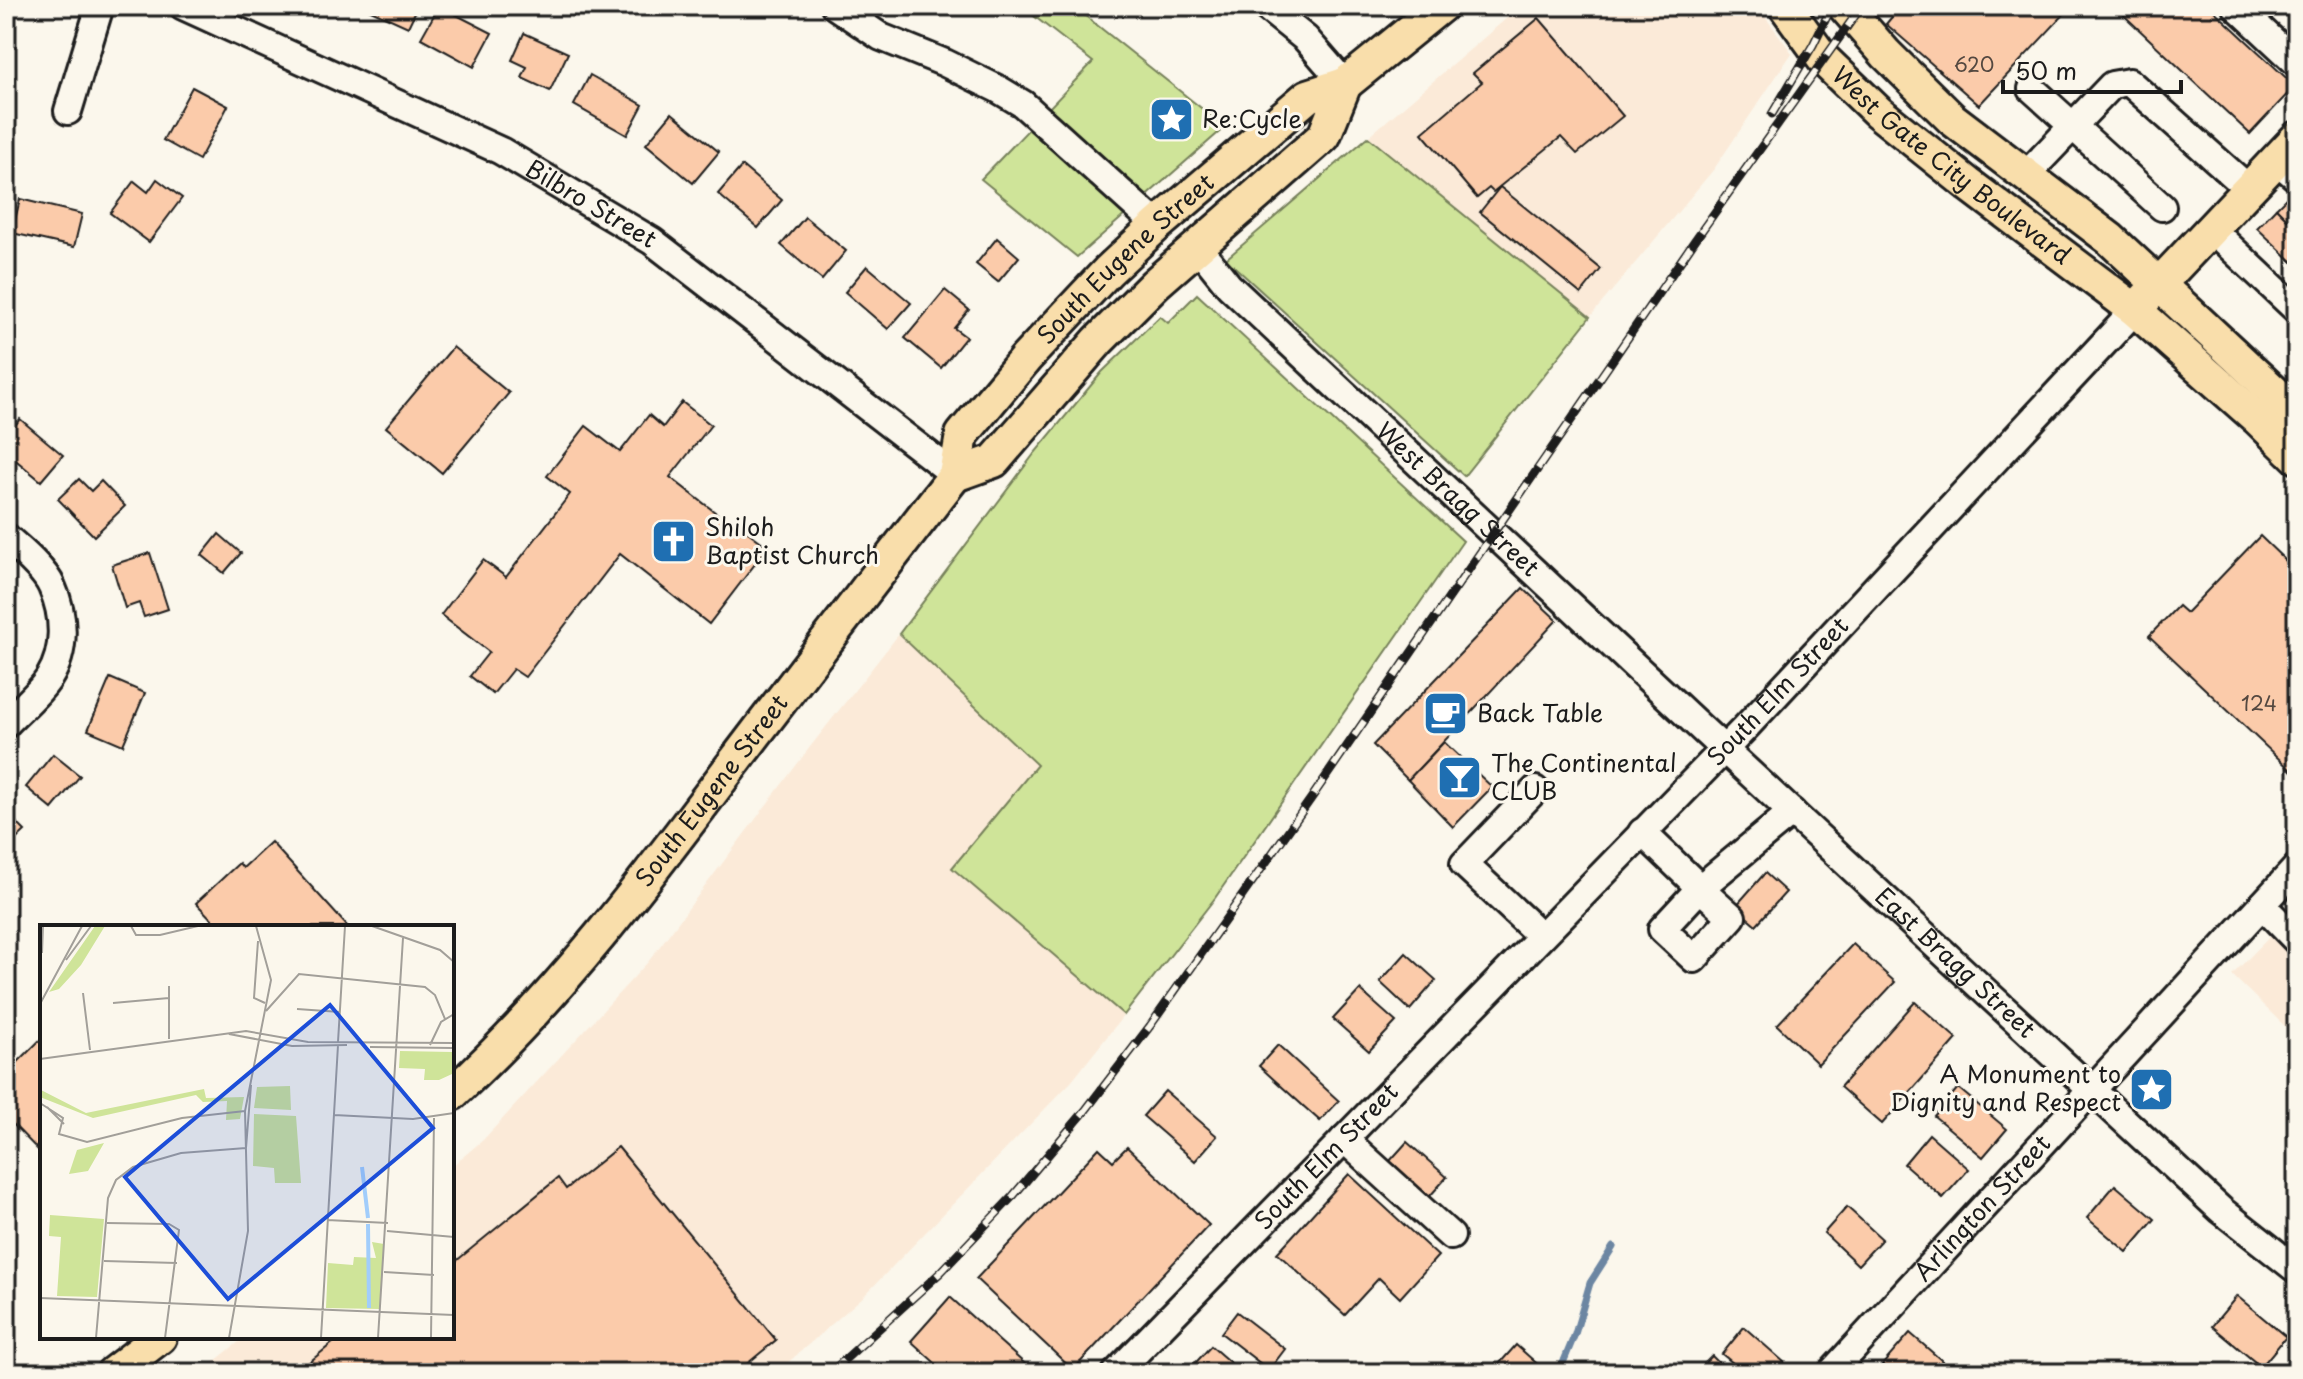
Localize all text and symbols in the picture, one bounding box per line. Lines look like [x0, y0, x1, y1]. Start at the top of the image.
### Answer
scale bar [2003, 44, 2181, 94]
house number: 620 [1954, 49, 1994, 79]
text: 50 m [2015, 52, 2077, 88]
street label: West Gate City Boulevard [1825, 57, 2080, 272]
place icon: Re:Cycle [1147, 96, 1195, 144]
place label: Re:Cycle [1202, 100, 1302, 136]
street label: Bilbro Street [519, 150, 664, 256]
street label: South Eugene Street [1028, 164, 1221, 351]
street label: West Bragg Street [1369, 413, 1549, 584]
place label: Shiloh Baptist Church [705, 508, 879, 572]
church icon: Shiloh Baptist Church [650, 518, 698, 566]
street label: South Elm Street [1698, 608, 1856, 773]
street label: South Eugene Street [626, 686, 796, 894]
house number: 124 [2241, 688, 2277, 718]
cafe icon: Back Table [1422, 690, 1470, 738]
place label: Back Table [1477, 694, 1603, 730]
place label: The Continental CLUB [1491, 744, 1677, 808]
bar icon: The Continental CLUB [1436, 754, 1484, 802]
street label: East Bragg Street [1868, 878, 2045, 1046]
inset map [40, 925, 454, 1339]
place label: A Monument to Dignity and Respect [1890, 1055, 2121, 1119]
place icon: A Monument to Dignity and Respect [2128, 1065, 2176, 1113]
street label: South Elm Street [1245, 1074, 1406, 1237]
street label: Arlington Street [1904, 1126, 2058, 1288]

